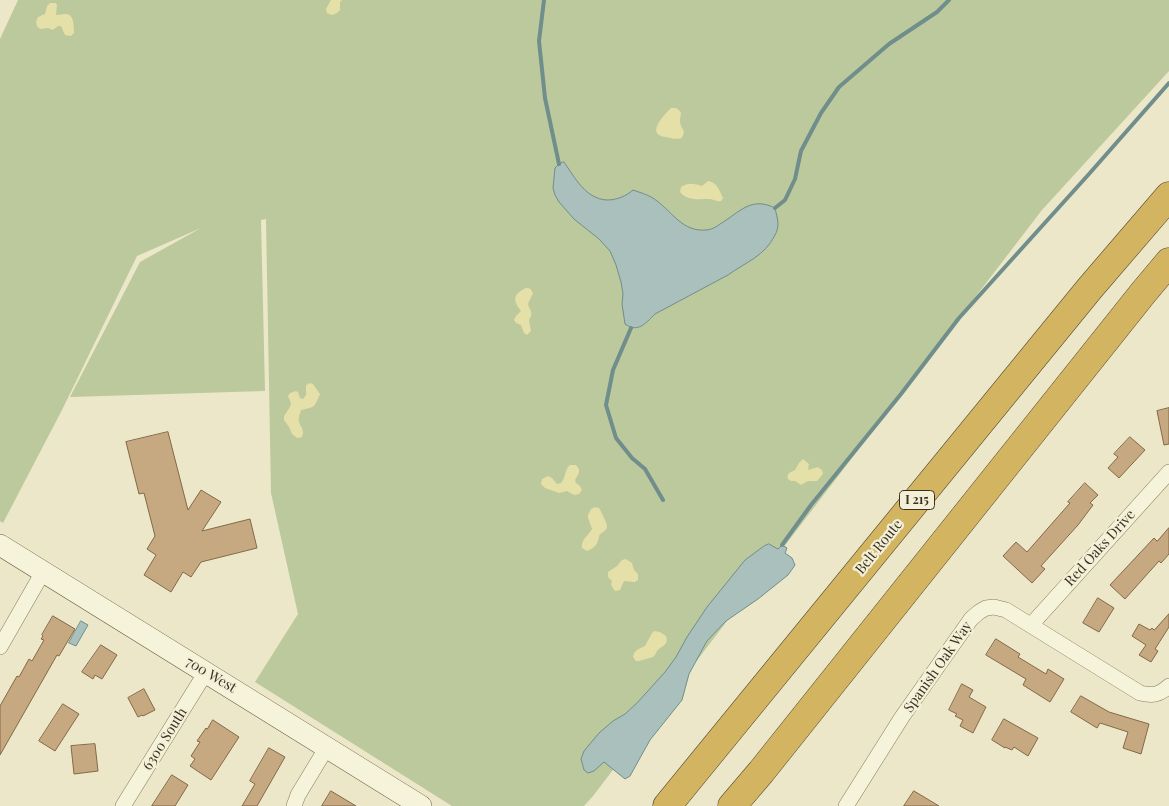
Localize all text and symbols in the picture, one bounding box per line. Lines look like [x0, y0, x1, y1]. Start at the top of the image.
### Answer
road number: I 215 [900, 490, 934, 510]
street label: Red Oaks Drive [1061, 506, 1139, 590]
street label: Belt Route [852, 516, 906, 578]
street label: Spanish Oak Way [900, 618, 976, 716]
street label: 700 West [183, 653, 239, 697]
street label: 6300 South [139, 705, 191, 773]

